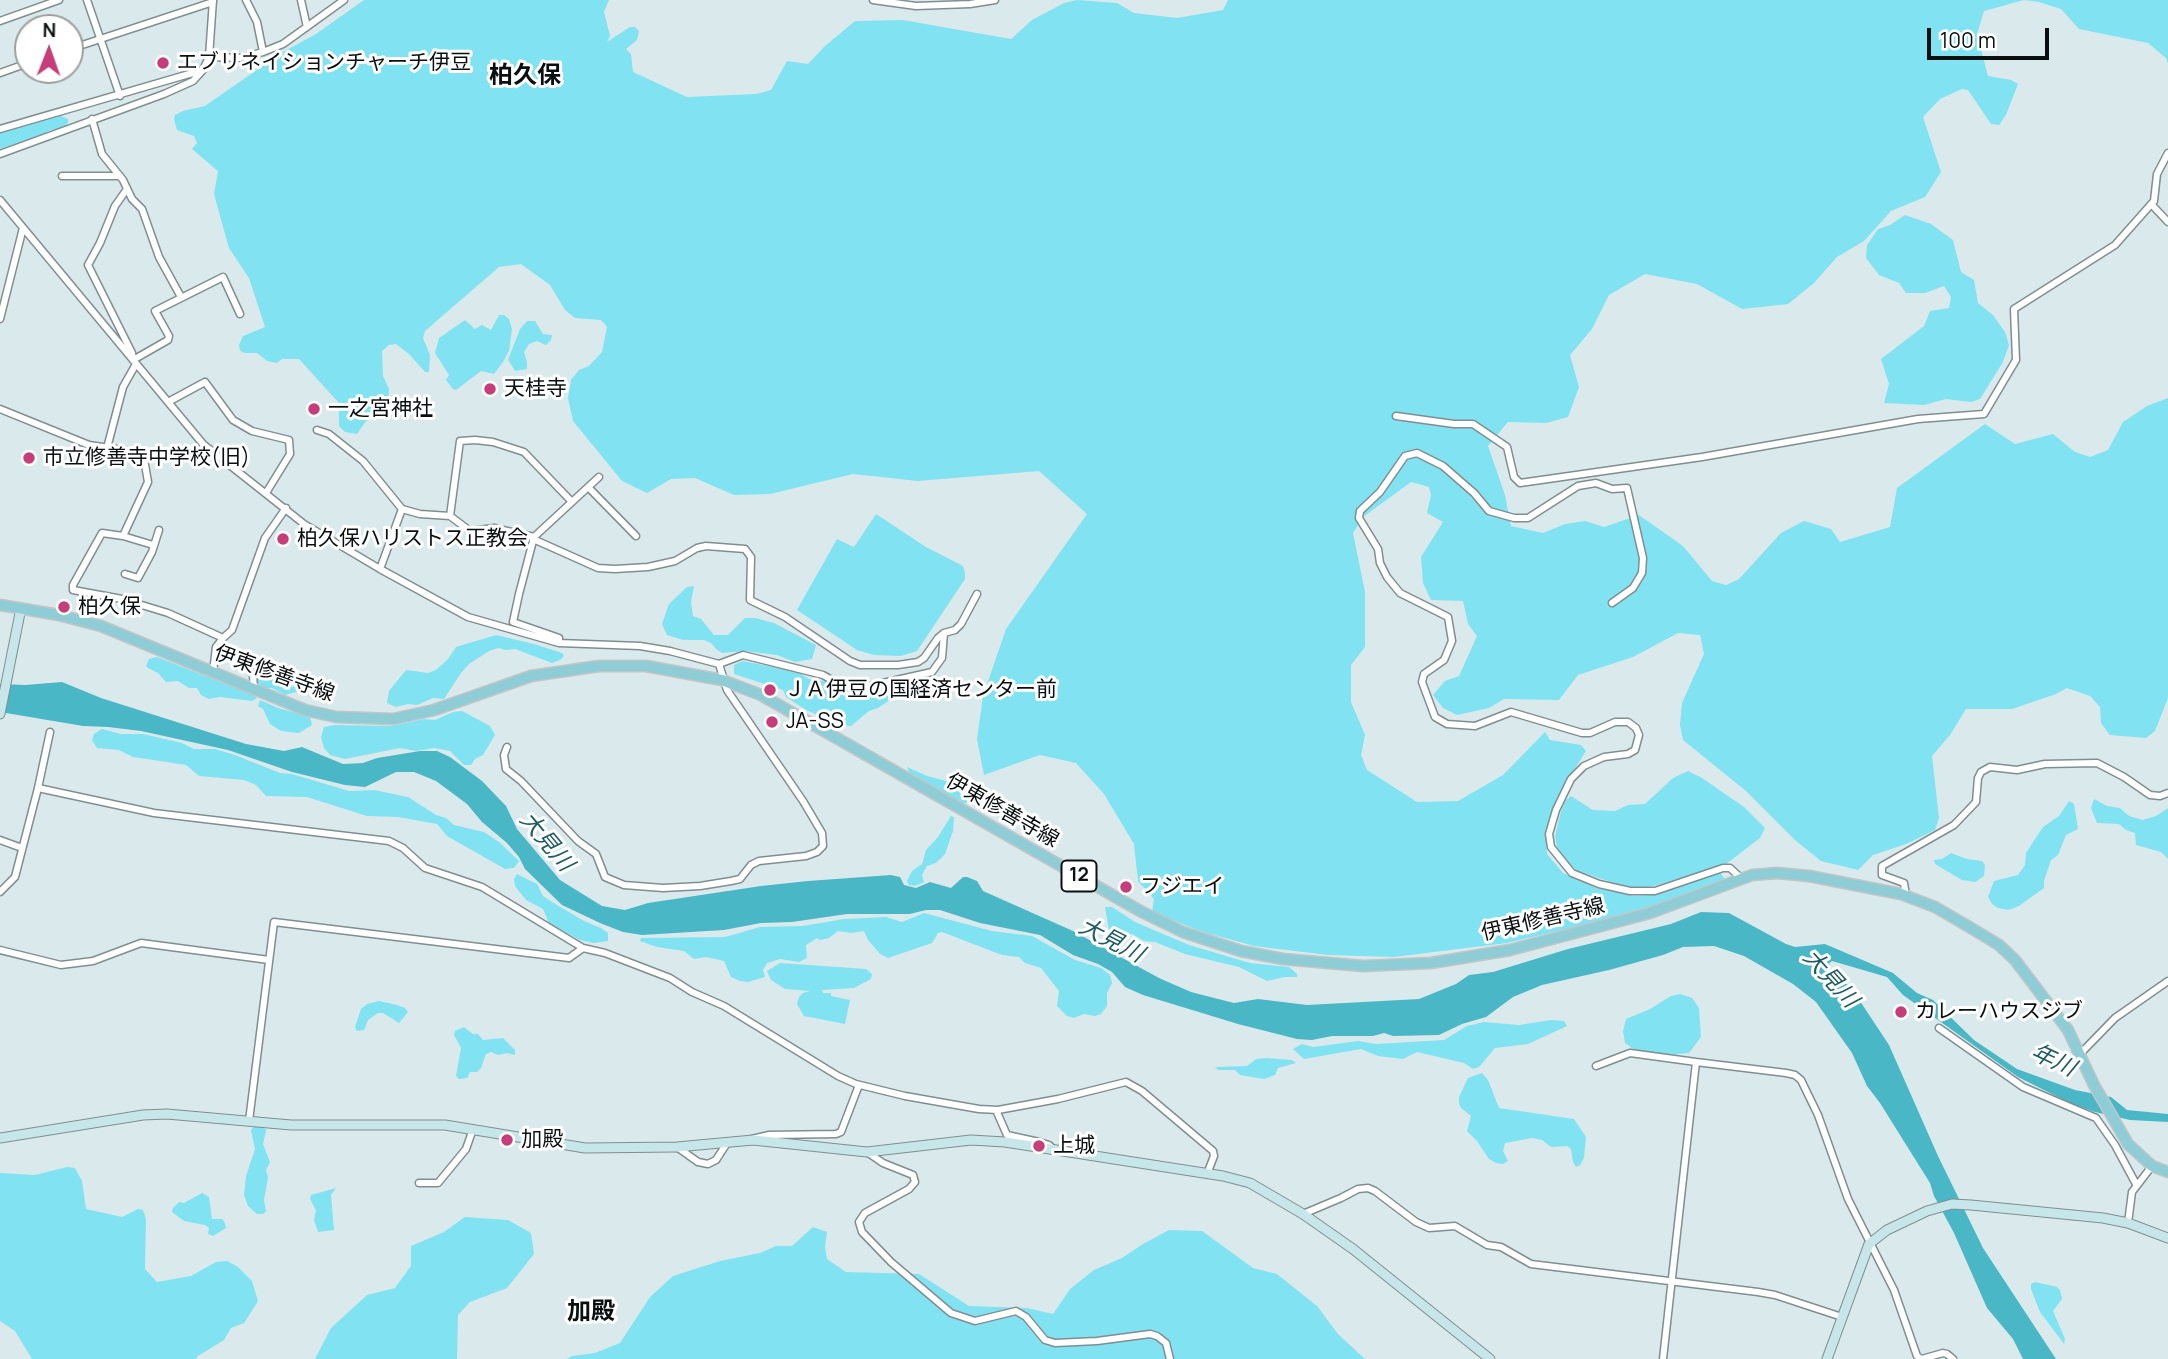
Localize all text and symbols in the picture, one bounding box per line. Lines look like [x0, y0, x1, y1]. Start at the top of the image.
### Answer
north arrow [14, 14, 84, 84]
scale bar [1930, 14, 2052, 58]
text: N [42, 17, 56, 43]
text: 100 m [1940, 26, 1996, 54]
place label: エブリネイションチャーチ伊豆 [177, 50, 471, 76]
marker: エブリネイションチャーチ伊豆 [155, 55, 171, 71]
district label: 柏久保 [489, 62, 561, 90]
place label: 天桂寺 [504, 376, 567, 402]
marker: 天桂寺 [482, 381, 498, 397]
place label: 一之宮神社 [328, 396, 433, 422]
marker: 一之宮神社 [306, 401, 322, 417]
place label: 市立修善寺中学校(旧) [43, 445, 250, 471]
marker: 市立修善寺中学校(旧) [21, 450, 37, 466]
place label: 柏久保ハリストス正教会 [297, 526, 528, 552]
marker: 柏久保ハリストス正教会 [275, 531, 291, 547]
place label: 柏久保 [78, 594, 141, 620]
marker: 柏久保 [56, 599, 72, 615]
street label: 伊東修善寺線 [210, 641, 338, 707]
place label: ＪＡ伊豆の国経済センター前 [784, 677, 1057, 703]
marker: ＪＡ伊豆の国経済センター前 [762, 682, 778, 698]
place label: JA-SS [786, 709, 844, 735]
marker: JA-SS [764, 714, 780, 730]
street label: 伊東修善寺線 [941, 769, 1063, 853]
water label: 大見川 [513, 807, 579, 877]
road number: 12 [1062, 860, 1096, 891]
place label: フジエイ [1140, 874, 1224, 900]
marker: フジエイ [1118, 879, 1134, 895]
street label: 伊東修善寺線 [1479, 894, 1607, 946]
water label: 大見川 [1074, 913, 1148, 969]
water label: 大見川 [1797, 944, 1863, 1014]
place label: カレーハウスジブ [1915, 999, 2083, 1025]
marker: カレーハウスジブ [1893, 1004, 1909, 1020]
water label: 年川 [2026, 1039, 2080, 1083]
place label: 加殿 [521, 1127, 563, 1153]
marker: 加殿 [499, 1132, 515, 1148]
place label: 上城 [1053, 1133, 1095, 1159]
marker: 上城 [1031, 1138, 1047, 1154]
district label: 加殿 [567, 1298, 615, 1326]

